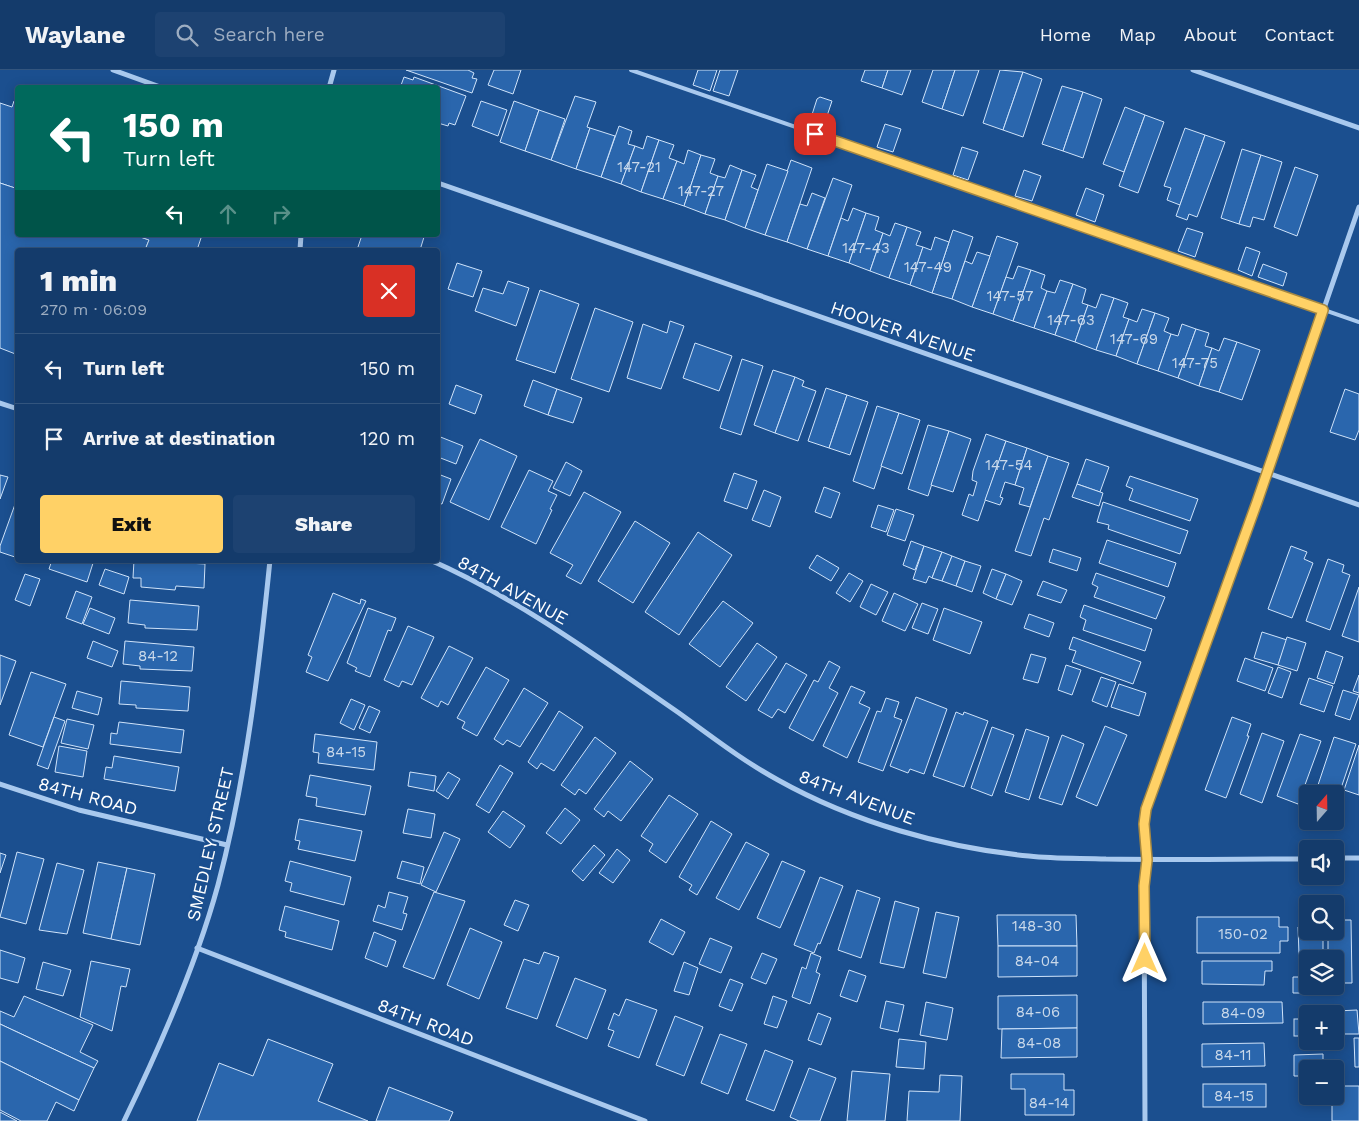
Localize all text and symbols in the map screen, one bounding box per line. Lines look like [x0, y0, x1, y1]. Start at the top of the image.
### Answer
search box [155, 12, 505, 57]
text: Waylane [25, 21, 125, 49]
icon: search [173, 21, 201, 49]
text: Search here [213, 23, 325, 46]
text: Home [1040, 24, 1091, 45]
text: Map [1119, 24, 1156, 45]
text: About [1184, 24, 1236, 45]
text: Contact [1264, 24, 1334, 45]
text: 150 m [123, 104, 224, 146]
icon: left [40, 105, 105, 170]
pin [794, 113, 836, 155]
icon: arrive [801, 120, 829, 148]
text: Turn left [123, 146, 215, 171]
house number: 147-21 [617, 158, 661, 176]
house number: 147-27 [678, 182, 724, 200]
icon: left [161, 200, 189, 228]
icon: ahead [214, 200, 242, 228]
icon: right [267, 200, 295, 228]
house number: 147-43 [842, 239, 890, 257]
house number: 147-49 [904, 258, 952, 276]
text: 1 min [40, 263, 117, 298]
button: close [363, 265, 415, 317]
house number: 147-57 [987, 287, 1033, 305]
street label: HOOVER AVENUE [828, 296, 978, 366]
text: 270 m · 06:09 [40, 300, 147, 319]
house number: 147-63 [1047, 311, 1095, 329]
house number: 147-69 [1110, 330, 1158, 348]
house number: 147-75 [1172, 354, 1218, 372]
icon: left [40, 355, 68, 383]
text: Turn left [83, 357, 164, 380]
text: 150 m [360, 357, 415, 380]
icon: arrive [40, 425, 68, 453]
text: Arrive at destination [83, 427, 275, 450]
text: 120 m [360, 427, 415, 450]
house number: 147-54 [985, 456, 1033, 474]
button: Exit [40, 495, 223, 553]
button: Share [233, 495, 415, 553]
street label: 84TH AVENUE [454, 551, 572, 629]
house number: 84-12 [138, 647, 178, 665]
house number: 84-15 [326, 743, 366, 761]
street label: SMEDLEY STREET [182, 765, 238, 923]
street label: 84TH AVENUE [796, 765, 918, 829]
street label: 84TH ROAD [36, 773, 140, 819]
north arrow [1299, 785, 1344, 830]
map controls [1299, 785, 1344, 1105]
button: sound [1299, 840, 1344, 885]
button: search [1299, 895, 1344, 940]
house number: 148-30 [1012, 917, 1062, 935]
house number: 150-02 [1218, 925, 1268, 943]
position arrow [1118, 932, 1170, 984]
button: layers [1299, 950, 1344, 995]
house number: 84-04 [1015, 952, 1059, 970]
street label: 84TH ROAD [375, 994, 477, 1050]
house number: 84-06 [1016, 1003, 1060, 1021]
house number: 84-09 [1221, 1004, 1265, 1022]
button: + [1299, 1005, 1344, 1050]
house number: 84-08 [1017, 1034, 1061, 1052]
house number: 84-11 [1214, 1046, 1252, 1064]
button: − [1299, 1060, 1344, 1105]
house number: 84-15 [1214, 1087, 1254, 1105]
house number: 84-14 [1029, 1094, 1069, 1112]

